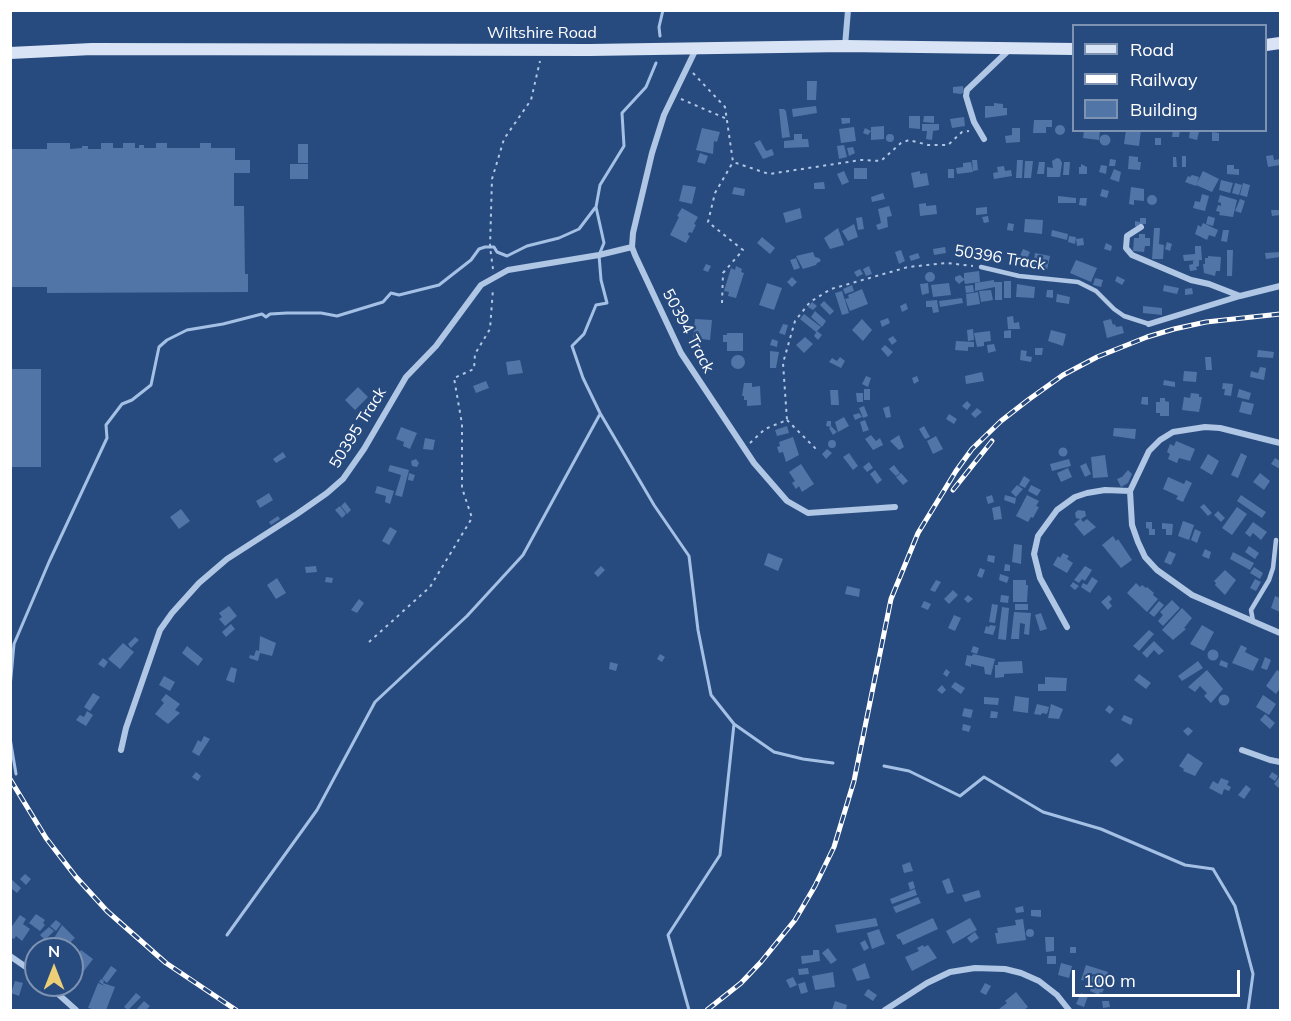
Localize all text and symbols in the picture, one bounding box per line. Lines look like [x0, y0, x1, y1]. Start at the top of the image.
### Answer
street label: Wiltshire Road [487, 23, 597, 43]
legend [1072, 24, 1267, 132]
text: Road [1130, 38, 1174, 61]
text: Railway [1130, 68, 1198, 91]
text: Building [1130, 98, 1198, 121]
street label: 50396 Track [953, 241, 1047, 275]
street label: 50394 Track [658, 286, 718, 376]
street label: 50395 Track [325, 384, 391, 472]
north arrow [24, 937, 84, 997]
text: N [48, 941, 60, 961]
scale bar [1075, 958, 1243, 996]
text: 100 m [1083, 969, 1136, 992]

